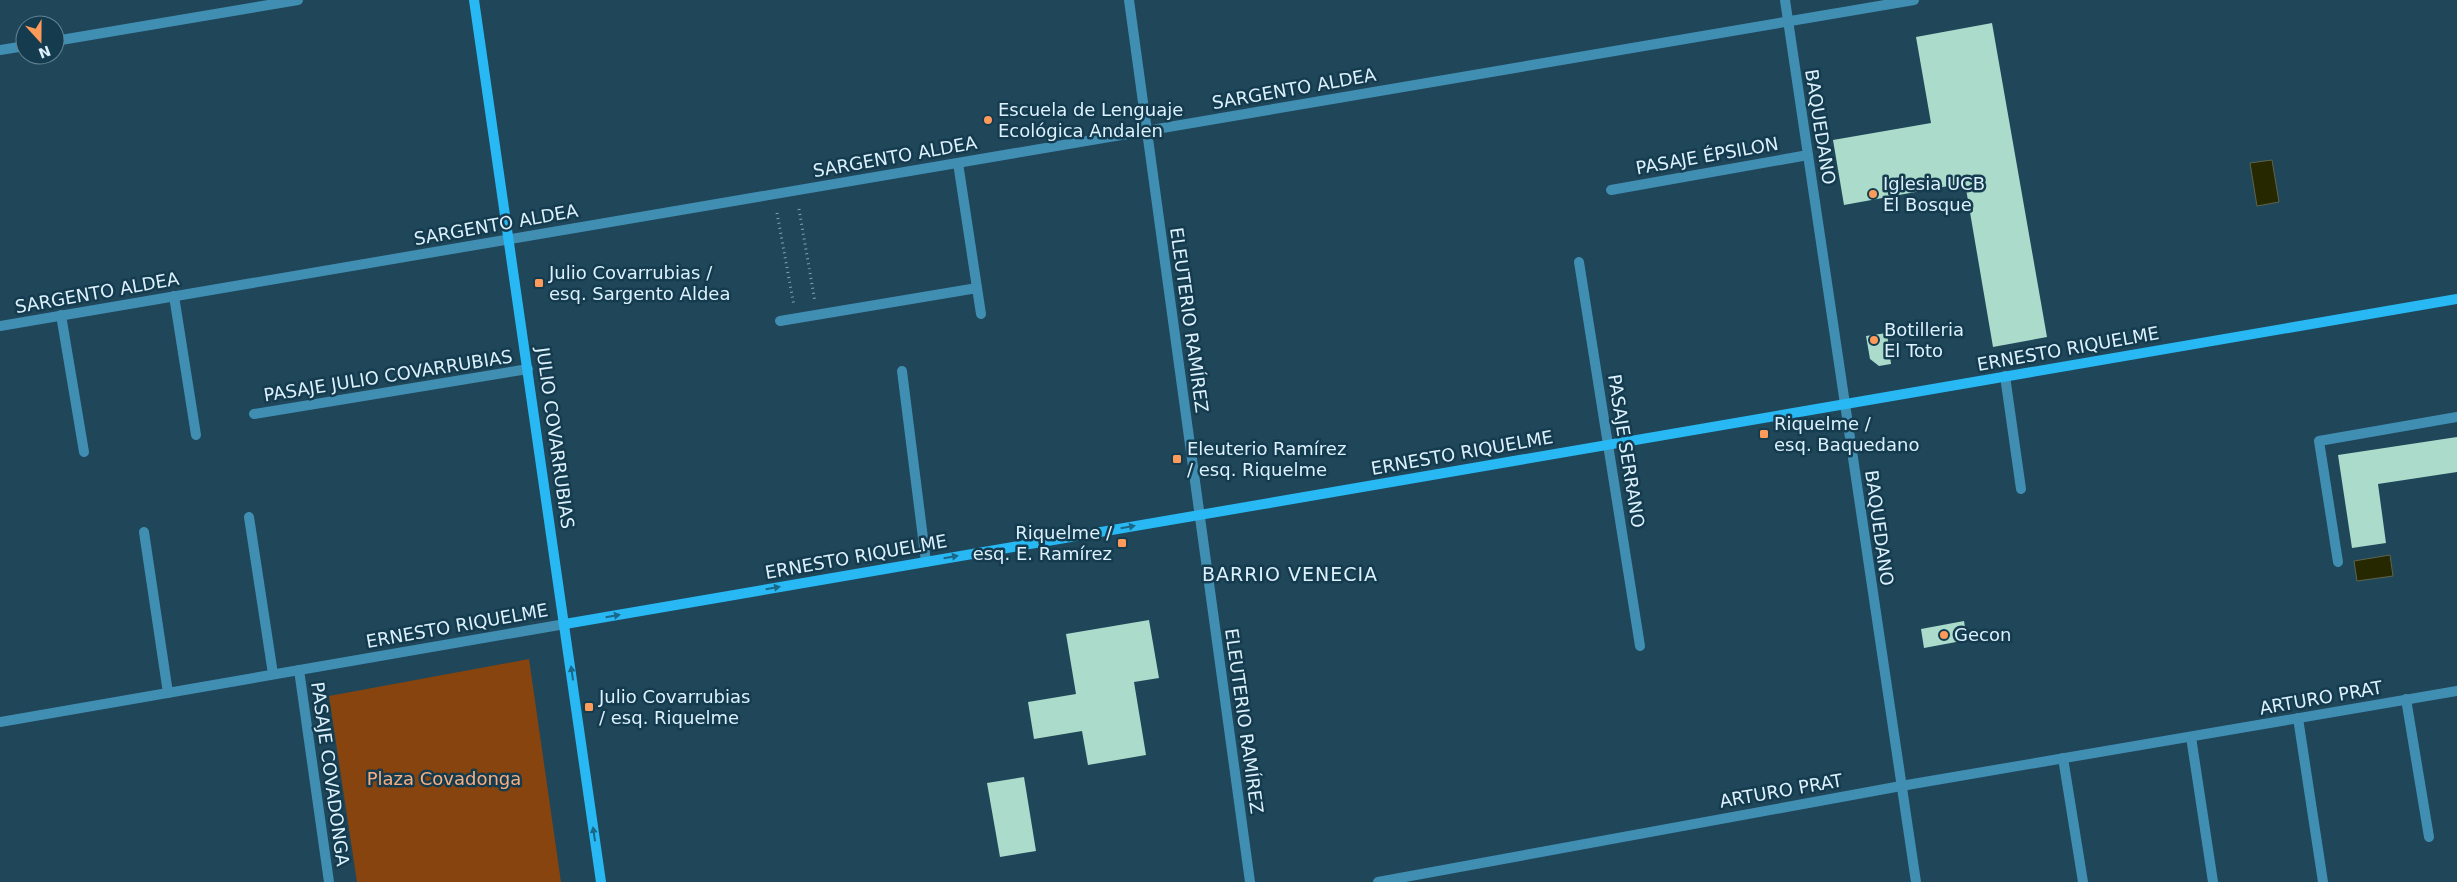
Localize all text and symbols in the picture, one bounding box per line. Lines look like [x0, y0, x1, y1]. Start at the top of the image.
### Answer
north arrow [15, 15, 65, 65]
text: N [36, 43, 53, 62]
street label: SARGENTO ALDEA [1210, 64, 1378, 113]
street label: BAQUEDANO [1801, 68, 1840, 186]
place label: Escuela de Lenguaje Ecológica Andalen [998, 99, 1183, 141]
marker: Escuela de Lenguaje Ecológica Andalen [982, 114, 994, 126]
street label: SARGENTO ALDEA [811, 132, 979, 181]
street label: PASAJE ÉPSILON [1634, 133, 1780, 178]
place label: Iglesia UCB El Bosque [1883, 173, 1985, 215]
marker: Iglesia UCB El Bosque [1867, 188, 1879, 200]
street label: SARGENTO ALDEA [412, 200, 580, 249]
street label: ELEUTERIO RAMÍREZ [1166, 226, 1213, 414]
place label: Julio Covarrubias / esq. Sargento Aldea [548, 262, 730, 304]
street label: SARGENTO ALDEA [13, 268, 181, 317]
marker: Julio Covarrubias / esq. Sargento Aldea [533, 277, 545, 289]
place label: Botilleria El Toto [1884, 319, 1964, 361]
street label: ERNESTO RIQUELME [1975, 322, 2161, 375]
marker: Botilleria El Toto [1868, 334, 1880, 346]
street label: PASAJE JULIO COVARRUBIAS [262, 345, 514, 406]
street label: JULIO COVARRUBIAS [532, 345, 579, 530]
street label: PASAJE SERRANO [1604, 372, 1649, 529]
place label: Riquelme / esq. Baquedano [1774, 413, 1920, 455]
street label: ERNESTO RIQUELME [1369, 426, 1555, 479]
marker: Riquelme / esq. Baquedano [1758, 428, 1770, 440]
place label: Eleuterio Ramírez / esq. Riquelme [1187, 438, 1346, 480]
marker: Eleuterio Ramírez / esq. Riquelme [1171, 453, 1183, 465]
street label: BAQUEDANO [1861, 469, 1898, 587]
place label: Riquelme / esq. E. Ramírez [973, 522, 1113, 564]
one-way arrow [1120, 523, 1136, 531]
street label: ERNESTO RIQUELME [763, 530, 949, 583]
marker: Riquelme / esq. E. Ramírez [1116, 537, 1128, 549]
one-way arrow [943, 553, 959, 561]
district label: BARRIO VENECIA [1202, 563, 1378, 585]
one-way arrow [766, 583, 782, 591]
street label: ERNESTO RIQUELME [364, 599, 550, 652]
one-way arrow [605, 611, 621, 619]
place label: Gecon [1954, 624, 2011, 645]
street label: ELEUTERIO RAMÍREZ [1221, 627, 1268, 815]
marker: Gecon [1938, 629, 1950, 641]
one-way arrow [568, 664, 576, 680]
street label: ARTURO PRAT [2258, 676, 2385, 719]
street label: PASAJE COVADONGA [307, 680, 354, 868]
place label: Julio Covarrubias / esq. Riquelme [598, 686, 750, 728]
marker: Julio Covarrubias / esq. Riquelme [583, 701, 595, 713]
park label: Plaza Covadonga [367, 768, 521, 789]
street label: ARTURO PRAT [1718, 769, 1845, 812]
one-way arrow [590, 825, 598, 841]

